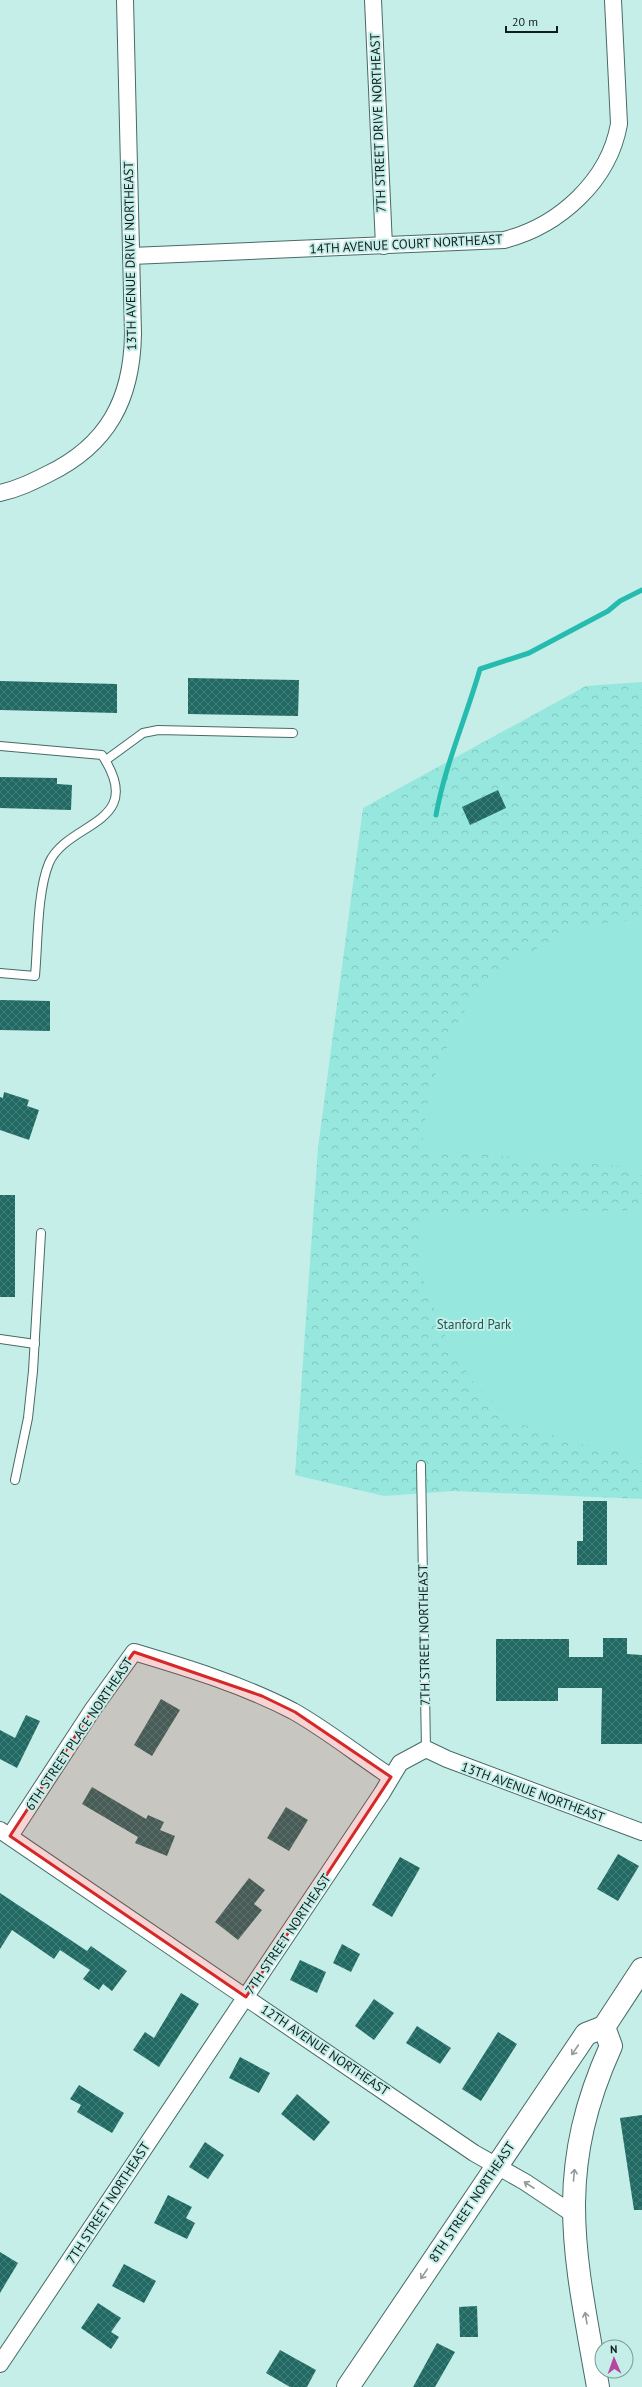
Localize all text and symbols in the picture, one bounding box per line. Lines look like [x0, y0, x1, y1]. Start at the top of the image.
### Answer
scale bar [506, 8, 557, 34]
text: 20 m [512, 14, 538, 29]
street label: 7TH STREET DRIVE NORTHEAST [366, 33, 390, 213]
street label: 13TH AVENUE DRIVE NORTHEAST [120, 161, 140, 351]
street label: 14TH AVENUE COURT NORTHEAST [309, 230, 503, 258]
park label: Stanford Park [437, 1316, 512, 1333]
street label: 7TH STREET NORTHEAST [414, 1564, 434, 1706]
street label: 6TH STREET PLACE NORTHEAST [21, 1654, 137, 1814]
street label: 13TH AVENUE NORTHEAST [459, 1758, 607, 1826]
street label: 7TH STREET NORTHEAST [241, 1871, 335, 1997]
street label: 12TH AVENUE NORTHEAST [257, 2001, 393, 2099]
one-way arrow [571, 2044, 579, 2055]
street label: 7TH STREET NORTHEAST [62, 2139, 154, 2267]
street label: 8TH STREET NORTHEAST [425, 2139, 519, 2265]
one-way arrow [571, 2169, 578, 2182]
one-way arrow [523, 2180, 534, 2189]
one-way arrow [420, 2268, 428, 2279]
one-way arrow [582, 2312, 590, 2325]
north arrow [594, 2339, 634, 2379]
text: N [610, 2342, 618, 2356]

